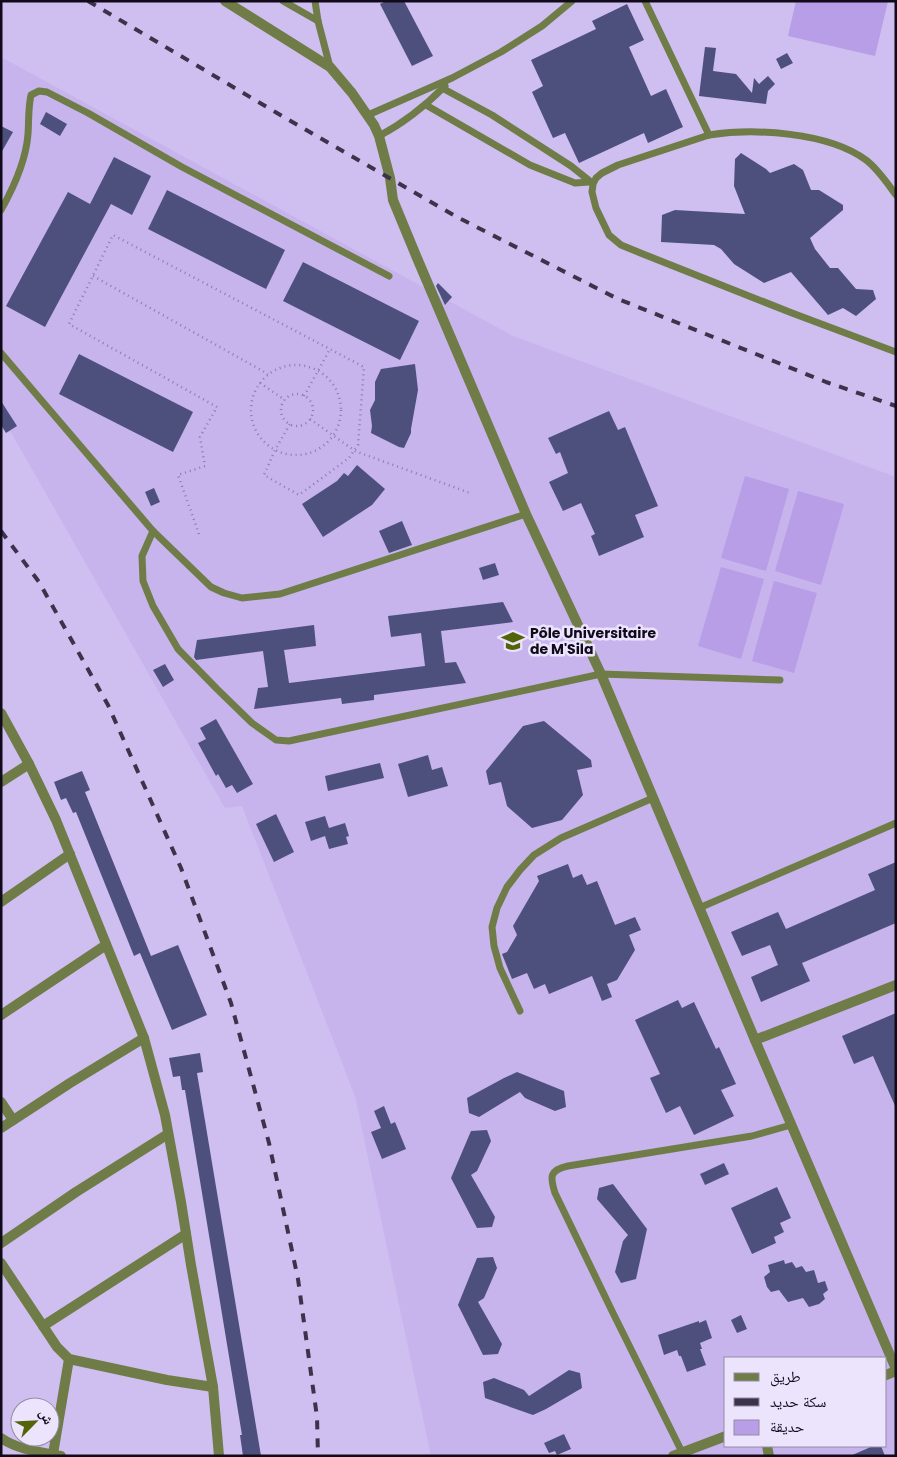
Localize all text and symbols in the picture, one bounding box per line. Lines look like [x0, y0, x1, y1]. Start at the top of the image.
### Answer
place label: Pôle Universitaire de M'Sila [530, 623, 656, 659]
school or university icon: Pôle Universitaire de M'Sila [500, 628, 526, 654]
legend [724, 1357, 887, 1447]
text: طريق [770, 1366, 801, 1387]
text: سكة حديد [770, 1391, 827, 1412]
north arrow [10, 1397, 60, 1447]
text: ش [35, 1406, 59, 1428]
text: حديقة [770, 1416, 805, 1437]

